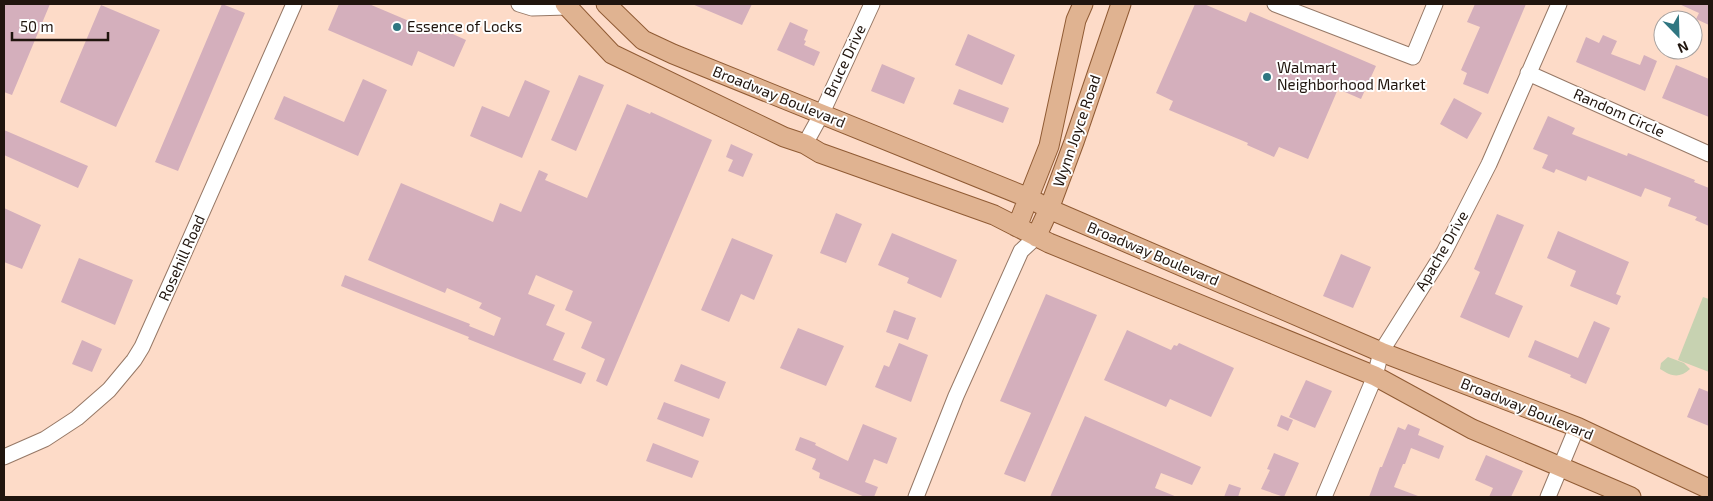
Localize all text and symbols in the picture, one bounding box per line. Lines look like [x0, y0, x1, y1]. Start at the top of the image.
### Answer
scale bar [12, 10, 109, 42]
north arrow [1653, 10, 1703, 60]
text: 50 m [20, 17, 54, 35]
place label: Essence of Locks [407, 17, 522, 35]
marker: Essence of Locks [391, 21, 403, 33]
street label: Bruce Drive [819, 21, 869, 100]
text: N [1675, 38, 1691, 57]
place label: Walmart Neighborhood Market [1277, 58, 1426, 93]
street label: Broadway Boulevard [710, 61, 848, 131]
marker: Walmart Neighborhood Market [1261, 71, 1273, 83]
street label: Wynn Joyce Road [1048, 72, 1104, 189]
street label: Random Circle [1571, 84, 1668, 140]
street label: Apache Drive [1411, 207, 1471, 294]
street label: Rosehill Road [154, 212, 208, 303]
street label: Broadway Boulevard [1085, 217, 1222, 289]
street label: Broadway Boulevard [1458, 373, 1596, 443]

